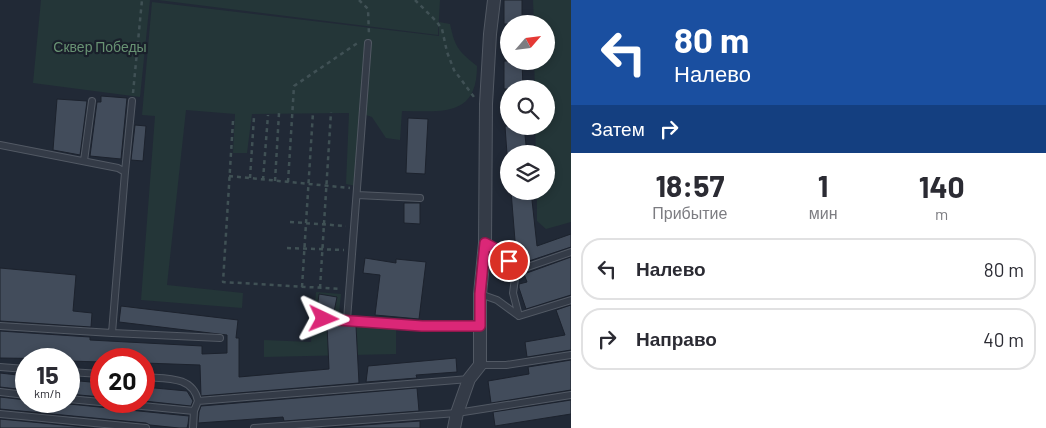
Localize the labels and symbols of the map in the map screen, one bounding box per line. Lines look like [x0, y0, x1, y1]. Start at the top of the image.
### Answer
north arrow [500, 15, 555, 70]
park label: Сквер Победы [53, 38, 147, 55]
pin [488, 240, 530, 282]
position arrow [297, 292, 349, 344]
speed limit sign: 20 [90, 348, 155, 413]

